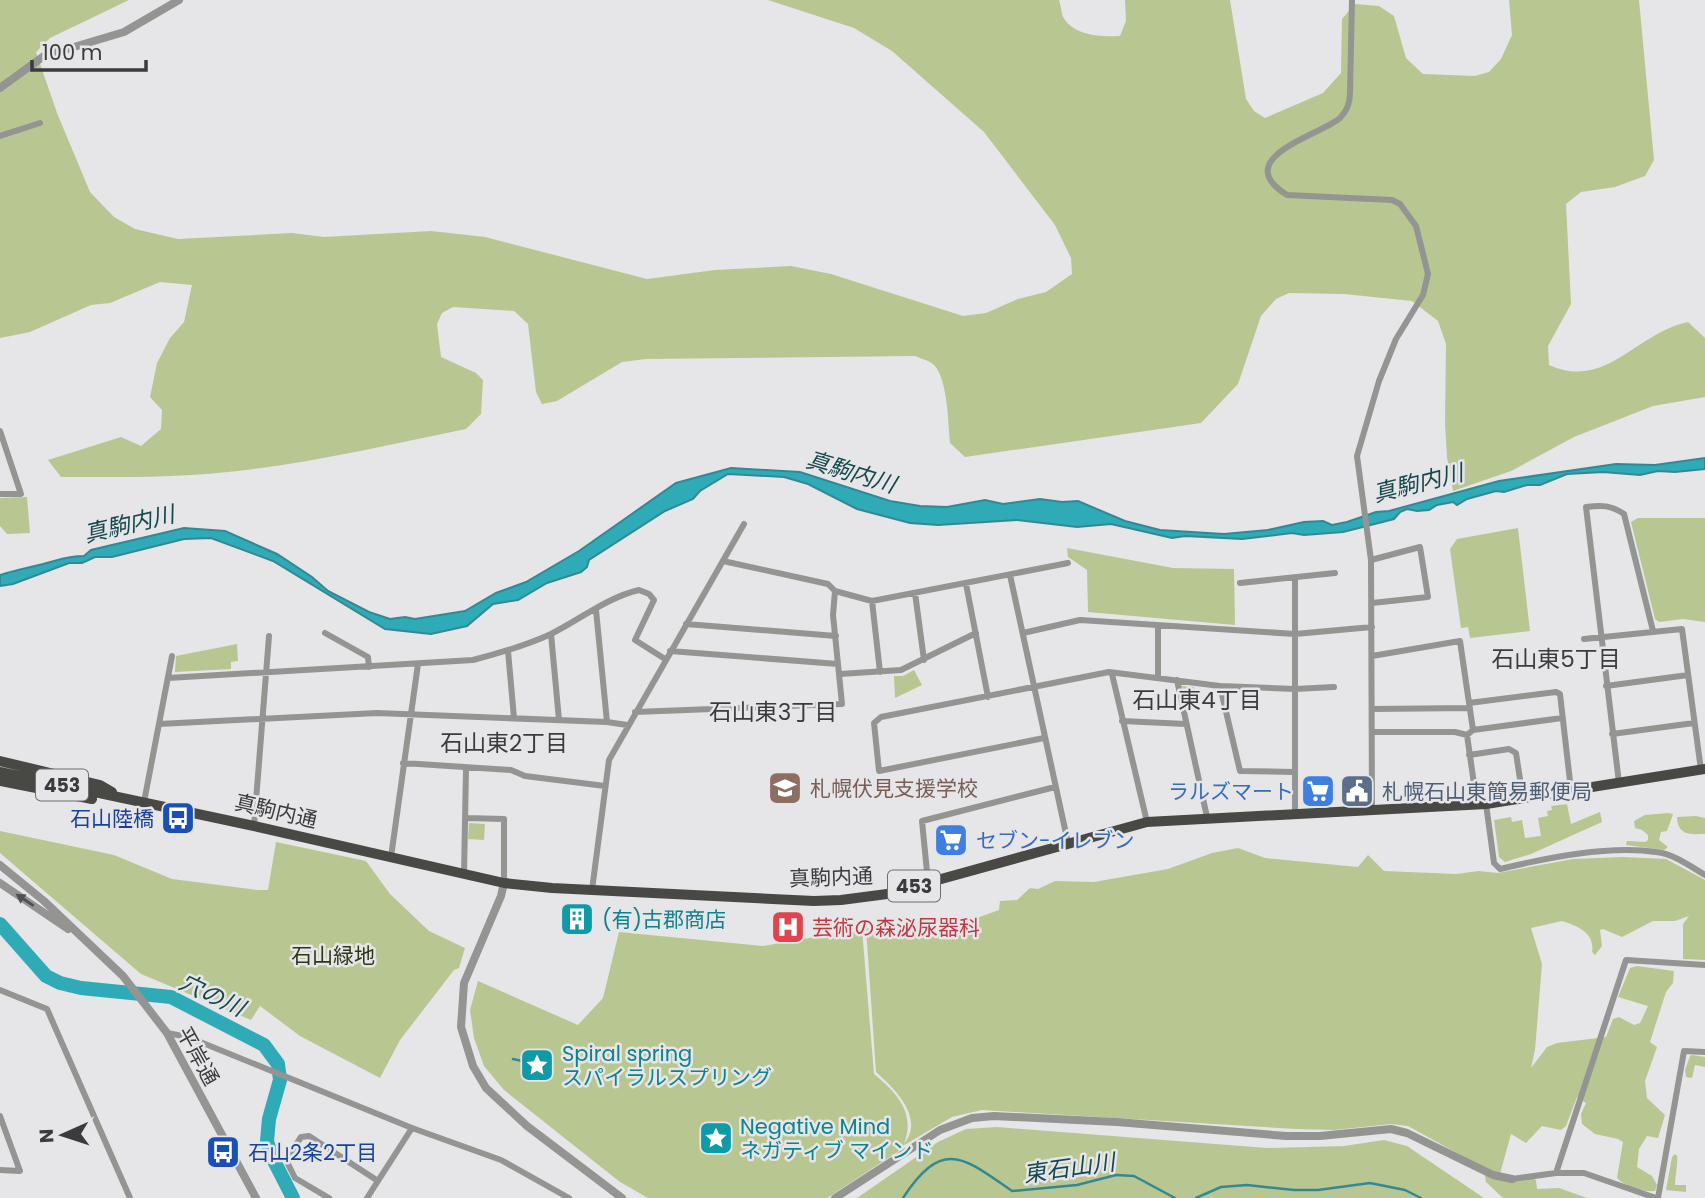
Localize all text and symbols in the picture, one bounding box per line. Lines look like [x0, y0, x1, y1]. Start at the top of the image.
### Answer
scale bar [32, 28, 145, 72]
text: 100 m [42, 38, 102, 67]
water label: 真駒内川 [802, 443, 903, 502]
water label: 真駒内川 [1369, 456, 1469, 510]
water label: 真駒内川 [81, 497, 180, 550]
district label: 石山東5丁目 [1491, 643, 1621, 675]
district label: 石山東4丁目 [1132, 684, 1262, 716]
district label: 石山東3丁目 [709, 696, 837, 728]
district label: 石山東2丁目 [440, 727, 568, 759]
school or university icon: 札幌伏見支援学校 [766, 769, 804, 807]
road number: 453 [36, 770, 88, 800]
supermarket icon: ラルズマート [1299, 772, 1337, 810]
public building icon: 札幌石山東簡易郵便局 [1338, 772, 1376, 810]
place label: 札幌伏見支援学校 [810, 774, 978, 803]
place label: ラルズマート [1168, 777, 1294, 806]
place label: 札幌石山東簡易郵便局 [1382, 777, 1592, 806]
street label: 真駒内通 [232, 787, 320, 835]
bus stop icon: 石山陸橋 [159, 799, 197, 837]
place label: 石山陸橋 [70, 804, 154, 833]
supermarket icon: セブン-イレブン [932, 821, 970, 859]
place label: セブン-イレブン [976, 826, 1135, 855]
street label: 真駒内通 [789, 861, 873, 893]
road number: 453 [888, 870, 940, 902]
one-way arrow [16, 893, 34, 907]
building icon: (有)古郡商店 [558, 900, 596, 938]
place label: (有)古郡商店 [602, 905, 726, 934]
hospital icon: 芸術の森泌尿器科 [769, 908, 807, 946]
place label: 芸術の森泌尿器科 [812, 913, 980, 942]
park label: 石山緑地 [291, 941, 375, 970]
water label: 穴の川 [174, 966, 253, 1025]
street label: 平岸通 [170, 1021, 226, 1091]
place label: Spiral spring スパイラルスプリング [562, 1039, 772, 1092]
place icon: Spiral spring スパイラルスプリング [518, 1046, 556, 1084]
north arrow [28, 1100, 98, 1170]
place label: Negative Mind ネガティブ マインド [740, 1112, 933, 1165]
place icon: Negative Mind ネガティブ マインド [697, 1119, 735, 1157]
text: N [33, 1128, 60, 1144]
bus stop icon: 石山2条2丁目 [204, 1133, 242, 1171]
place label: 石山2条2丁目 [248, 1138, 377, 1167]
water label: 東石山川 [1021, 1145, 1120, 1190]

